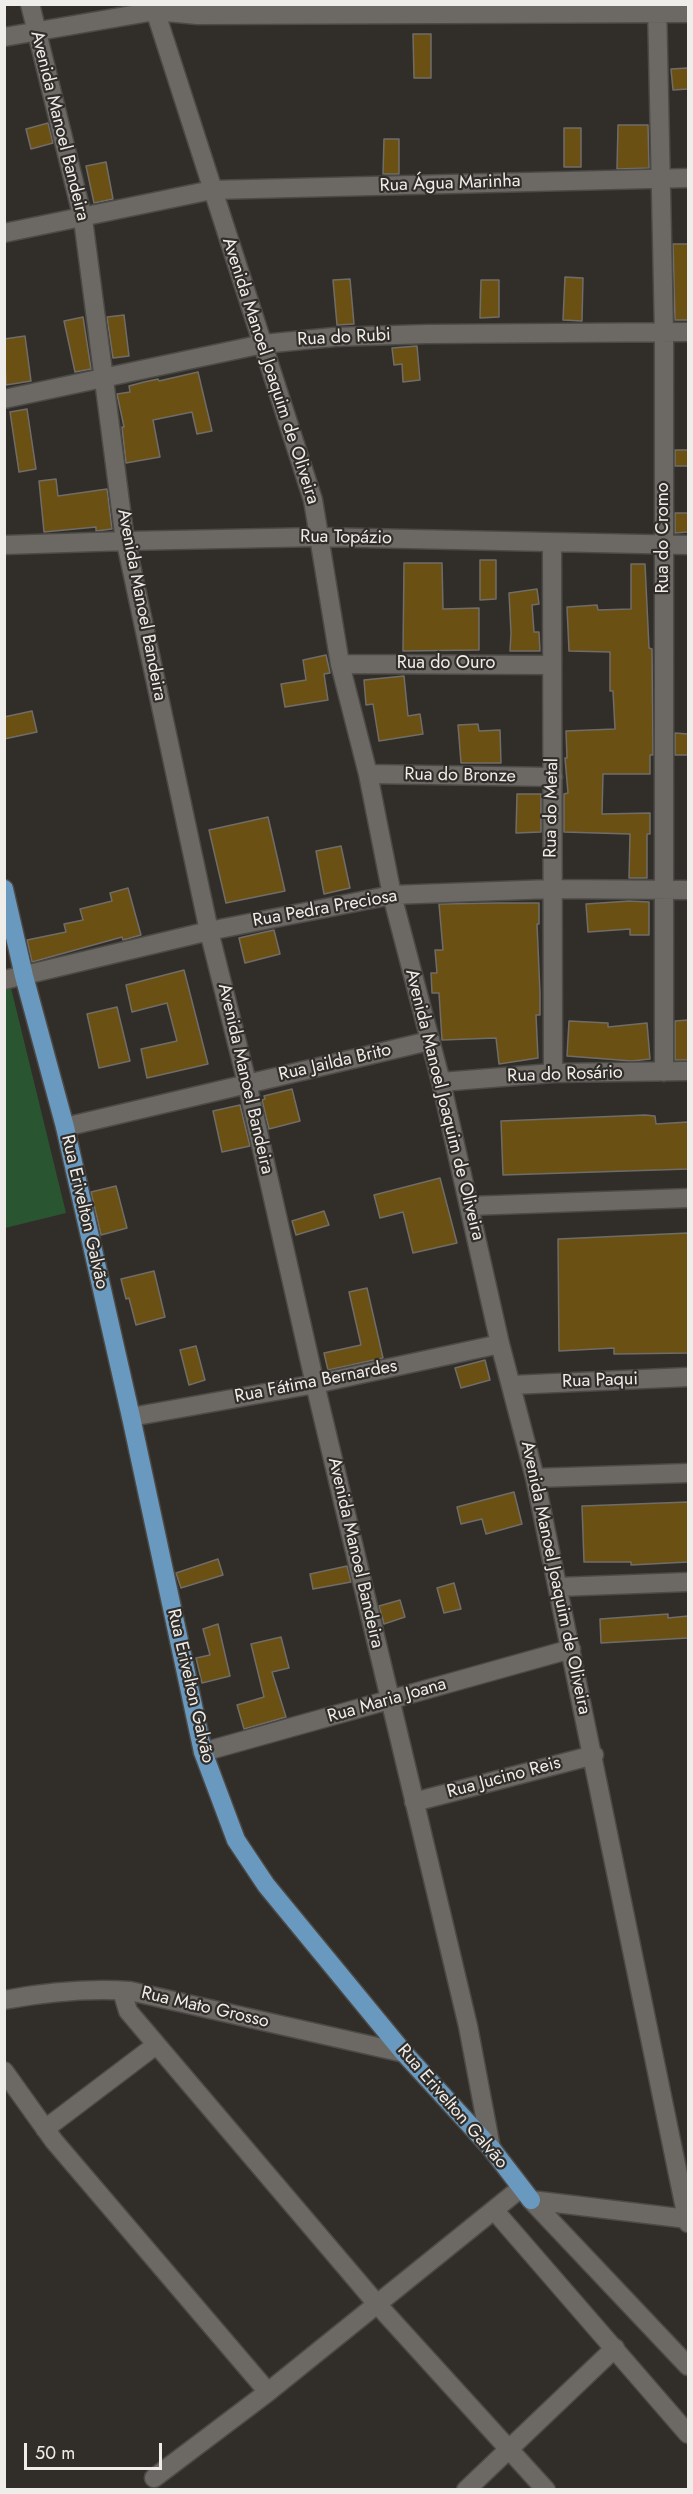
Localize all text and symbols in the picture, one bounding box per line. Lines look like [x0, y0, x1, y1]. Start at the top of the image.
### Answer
street label: Avenida Manoel Bandeira [25, 29, 93, 223]
street label: Rua Água Marinha [379, 171, 521, 197]
street label: Avenida Manoel Joaquim de Oliveira [217, 235, 323, 507]
street label: Rua do Rubi [297, 325, 391, 351]
street label: Rua do Cromo [653, 482, 675, 594]
street label: Avenida Manoel Bandeira [112, 507, 170, 703]
street label: Rua Topázio [300, 526, 392, 550]
street label: Rua do Ouro [397, 653, 495, 675]
street label: Rua do Metal [540, 758, 564, 858]
street label: Rua do Bronze [404, 764, 516, 788]
street label: Rua Pedra Preciosa [251, 886, 399, 932]
street label: Avenida Manoel Joaquim de Oliveira [400, 967, 488, 1243]
street label: Avenida Manoel Bandeira [213, 982, 277, 1176]
street label: Rua Jailda Brito [277, 1040, 393, 1086]
street label: Rua do Rosário [507, 1062, 623, 1088]
street label: Rua Erivelton Galvão [56, 1133, 112, 1291]
street label: Rua Fátima Bernardes [233, 1356, 399, 1408]
street label: Rua Paqui [562, 1369, 638, 1393]
street label: Avenida Manoel Joaquim de Oliveira [515, 1439, 595, 1717]
street label: Avenida Manoel Bandeira [323, 1456, 387, 1650]
street label: Rua Erivelton Galvão [162, 1607, 218, 1765]
street label: Rua Maria Joana [325, 1674, 449, 1728]
street label: Rua Jucino Reis [445, 1752, 563, 1804]
street label: Rua Mato Grosso [139, 1983, 271, 2033]
street label: Rua Erivelton Galvão [392, 2040, 512, 2174]
scale bar [27, 2431, 165, 2469]
text: 50 m [35, 2440, 75, 2466]

